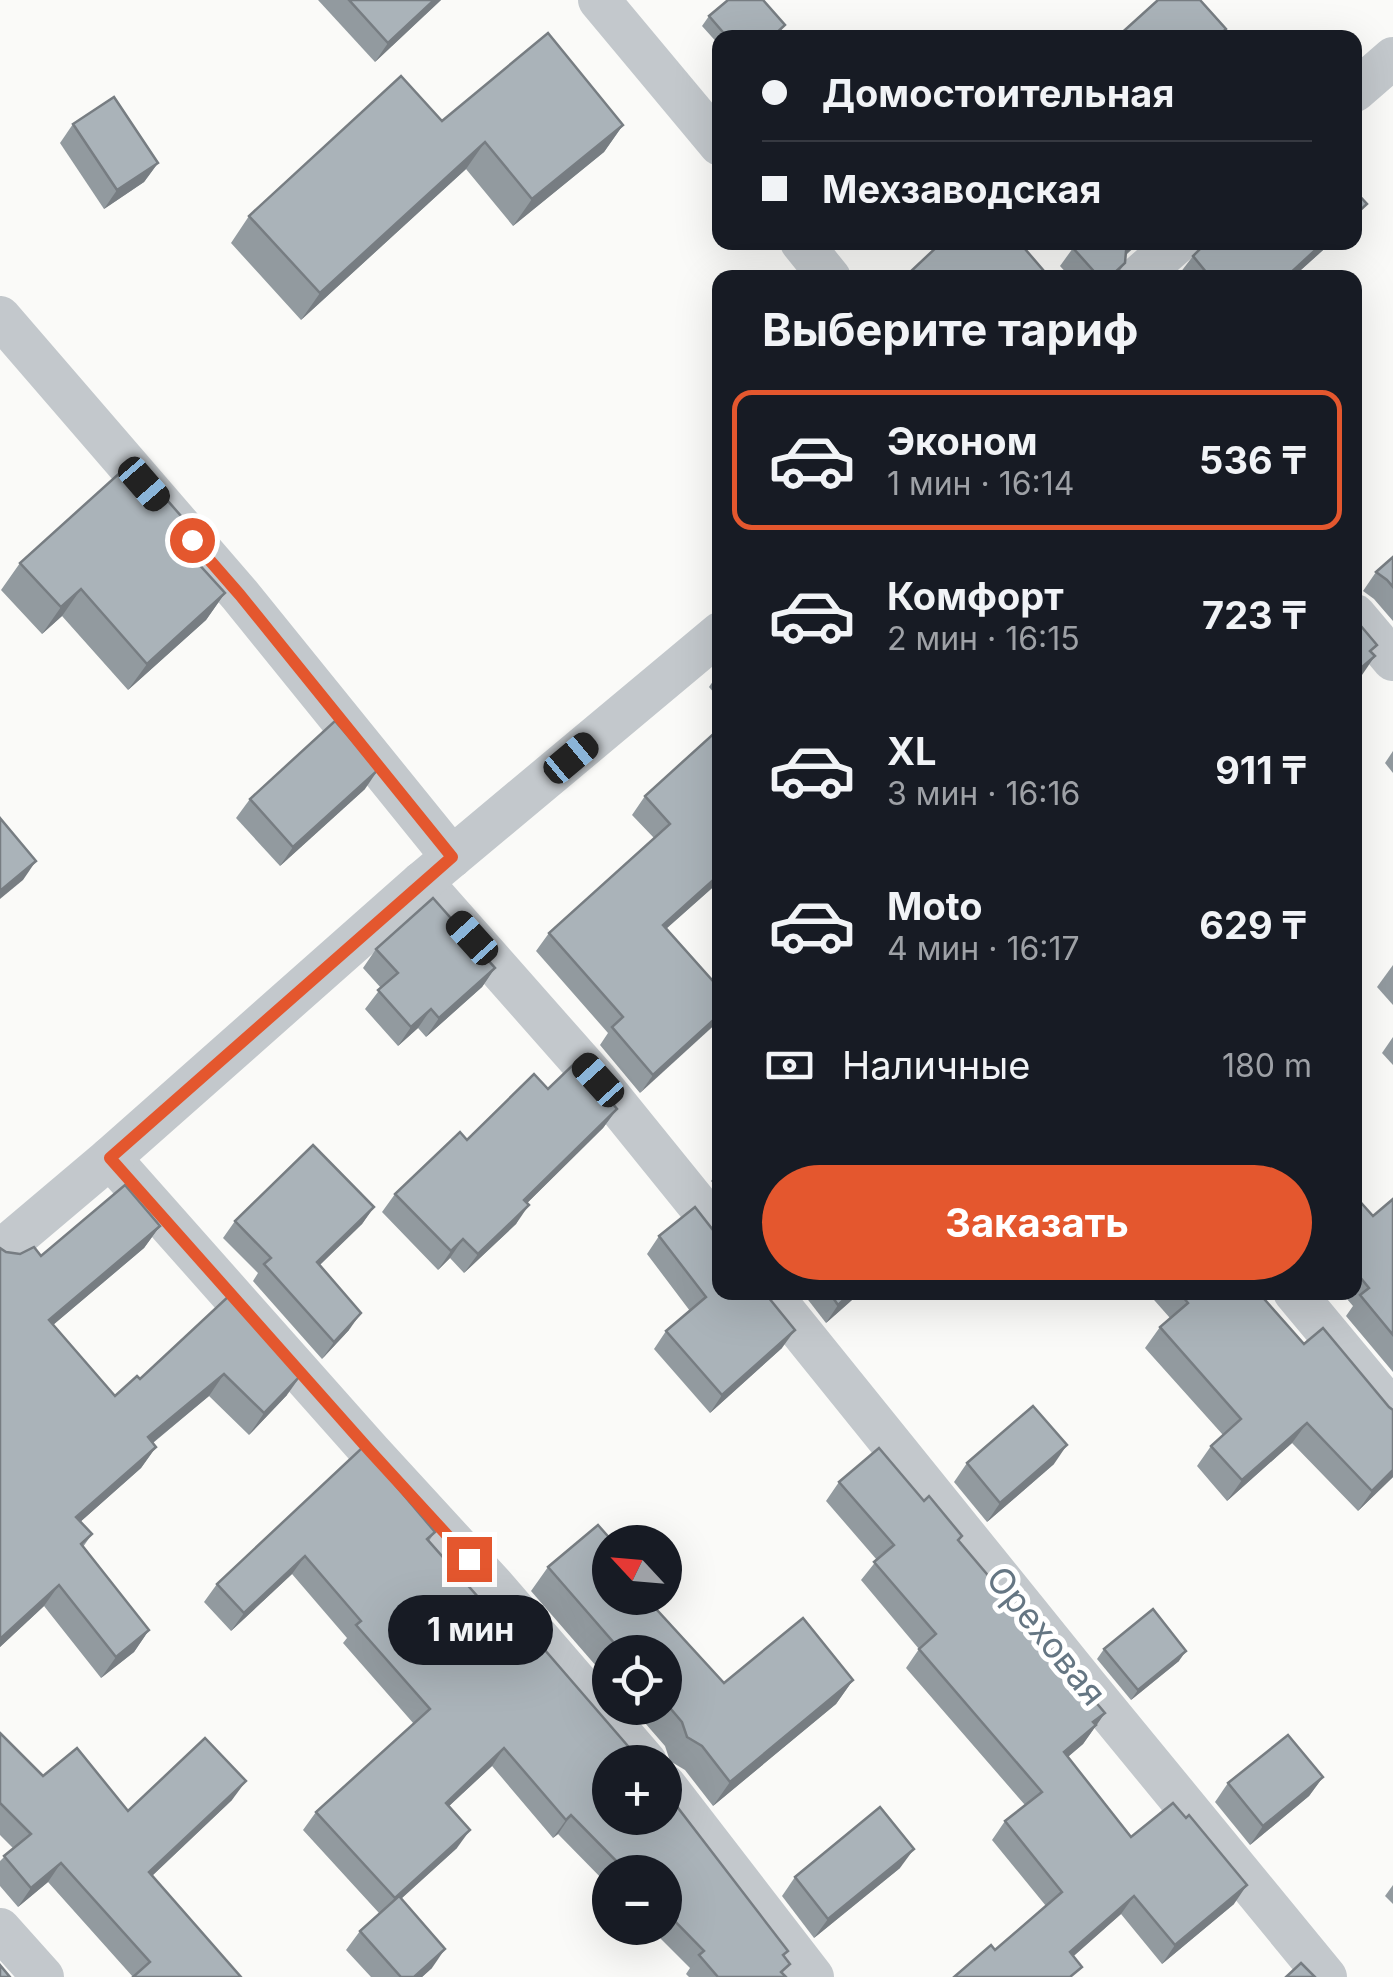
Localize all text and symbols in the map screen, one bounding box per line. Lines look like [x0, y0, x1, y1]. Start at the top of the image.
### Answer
text: Домостоительная [822, 70, 1174, 116]
text: Мехзаводская [822, 166, 1101, 212]
text: Выберите тариф [762, 302, 1138, 357]
icon: car [767, 415, 857, 505]
text: Эконом [887, 418, 1038, 464]
text: 536 ₸ [1199, 437, 1307, 483]
car [113, 452, 175, 516]
text: 1 мин · 16:14 [887, 464, 1074, 503]
route start [170, 518, 215, 563]
icon: car [767, 570, 857, 660]
text: Комфорт [887, 573, 1064, 619]
text: 723 ₸ [1202, 592, 1307, 638]
text: 2 мин · 16:15 [887, 619, 1080, 658]
icon: car [767, 725, 857, 815]
car [538, 727, 604, 789]
text: XL [887, 728, 937, 774]
text: 911 ₸ [1215, 747, 1307, 793]
text: 3 мин · 16:16 [887, 774, 1080, 813]
icon: car [767, 880, 857, 970]
text: Moto [887, 883, 983, 929]
text: 629 ₸ [1199, 902, 1307, 948]
car [441, 906, 503, 970]
text: 4 мин · 16:17 [887, 929, 1080, 968]
icon: cash [762, 1038, 817, 1093]
text: Наличные [842, 1042, 1030, 1088]
text: 180 m [1222, 1046, 1312, 1085]
car [567, 1048, 629, 1112]
button: Заказать [762, 1165, 1312, 1280]
north arrow [592, 1525, 682, 1615]
map controls [592, 1525, 682, 1945]
route end [447, 1537, 492, 1582]
street label: Ореховая [978, 1558, 1115, 1713]
callout: 1 мин [386, 1594, 552, 1664]
text: 1 мин [427, 1610, 514, 1649]
button: locate [592, 1635, 682, 1725]
button: + [592, 1745, 682, 1835]
button: − [592, 1855, 682, 1945]

